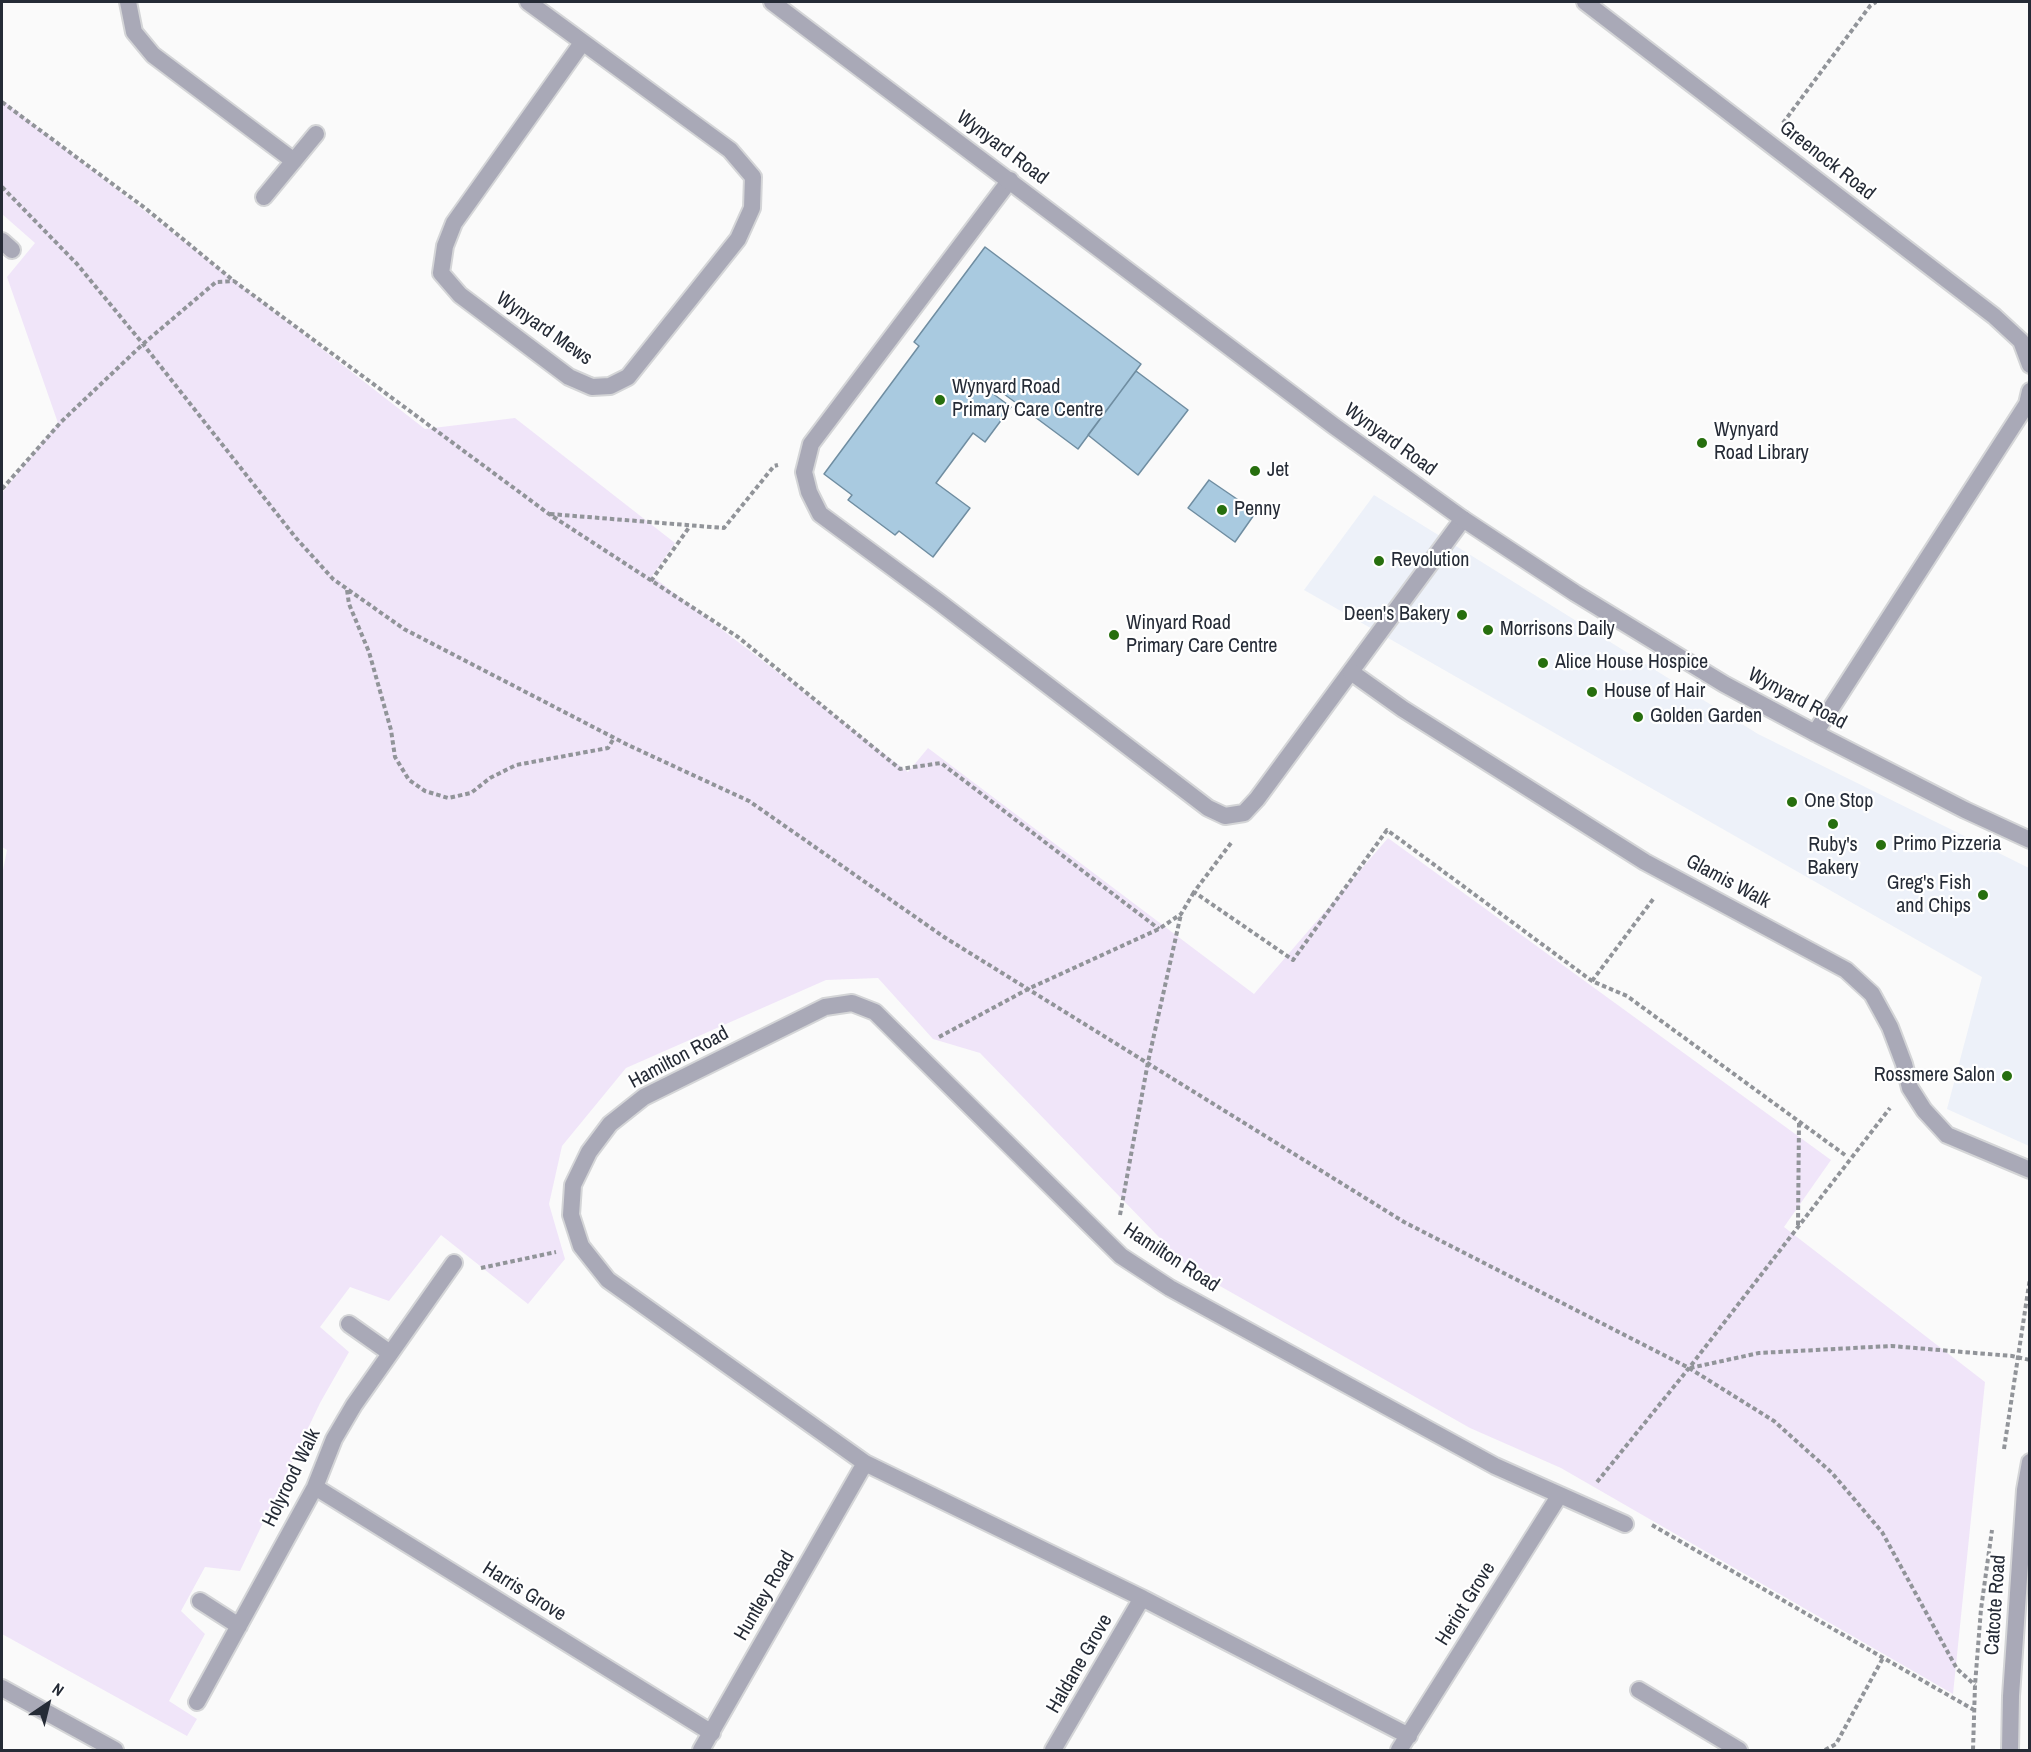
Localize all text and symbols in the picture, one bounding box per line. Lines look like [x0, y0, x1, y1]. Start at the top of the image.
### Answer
street label: Wynyard Road [952, 106, 1052, 190]
street label: Greenock Road [1774, 116, 1880, 206]
street label: Wynyard Mews [491, 287, 597, 371]
place label: Wynyard Road Primary Care Centre [952, 376, 1103, 423]
marker: Wynyard Road Primary Care Centre [933, 393, 947, 407]
street label: Wynyard Road [1339, 398, 1441, 482]
place label: Wynyard Road Library [1714, 419, 1809, 466]
marker: Wynyard Road Library [1695, 436, 1709, 450]
place label: Jet [1267, 459, 1289, 483]
marker: Jet [1248, 464, 1262, 478]
place label: Penny [1234, 498, 1280, 522]
marker: Penny [1215, 503, 1229, 517]
place label: Revolution [1391, 549, 1469, 573]
marker: Revolution [1372, 554, 1386, 568]
place label: Deen's Bakery [1344, 603, 1450, 627]
marker: Deen's Bakery [1455, 608, 1469, 622]
place label: Winyard Road Primary Care Centre [1126, 612, 1277, 659]
place label: Morrisons Daily [1500, 618, 1615, 642]
marker: Morrisons Daily [1481, 623, 1495, 637]
marker: Winyard Road Primary Care Centre [1107, 628, 1121, 642]
place label: Alice House Hospice [1555, 651, 1708, 675]
marker: Alice House Hospice [1536, 656, 1550, 670]
street label: Wynyard Road [1744, 663, 1850, 735]
place label: House of Hair [1604, 680, 1705, 704]
marker: House of Hair [1585, 685, 1599, 699]
place label: Golden Garden [1650, 705, 1762, 729]
marker: Golden Garden [1631, 710, 1645, 724]
place label: One Stop [1804, 790, 1873, 814]
marker: One Stop [1785, 795, 1799, 809]
marker: Ruby's Bakery [1826, 817, 1840, 831]
place label: Primo Pizzeria [1893, 833, 2001, 857]
place label: Ruby's Bakery [1807, 834, 1859, 881]
marker: Primo Pizzeria [1874, 838, 1888, 852]
street label: Glamis Walk [1682, 850, 1774, 914]
place label: Greg's Fish and Chips [1887, 872, 1971, 919]
marker: Greg's Fish and Chips [1976, 888, 1990, 902]
street label: Hamilton Road [625, 1022, 733, 1094]
place label: Rossmere Salon [1874, 1064, 1995, 1088]
marker: Rossmere Salon [2000, 1069, 2014, 1083]
street label: Hamilton Road [1119, 1218, 1223, 1298]
street label: Holyrood Walk [258, 1425, 326, 1531]
street label: Huntley Road [730, 1547, 800, 1645]
street label: Catcote Road [1981, 1554, 2011, 1656]
street label: Harris Grove [478, 1557, 570, 1627]
street label: Heriot Grove [1431, 1558, 1501, 1650]
street label: Haldane Grove [1042, 1610, 1118, 1718]
north arrow [18, 1674, 78, 1734]
text: N [48, 1678, 69, 1701]

